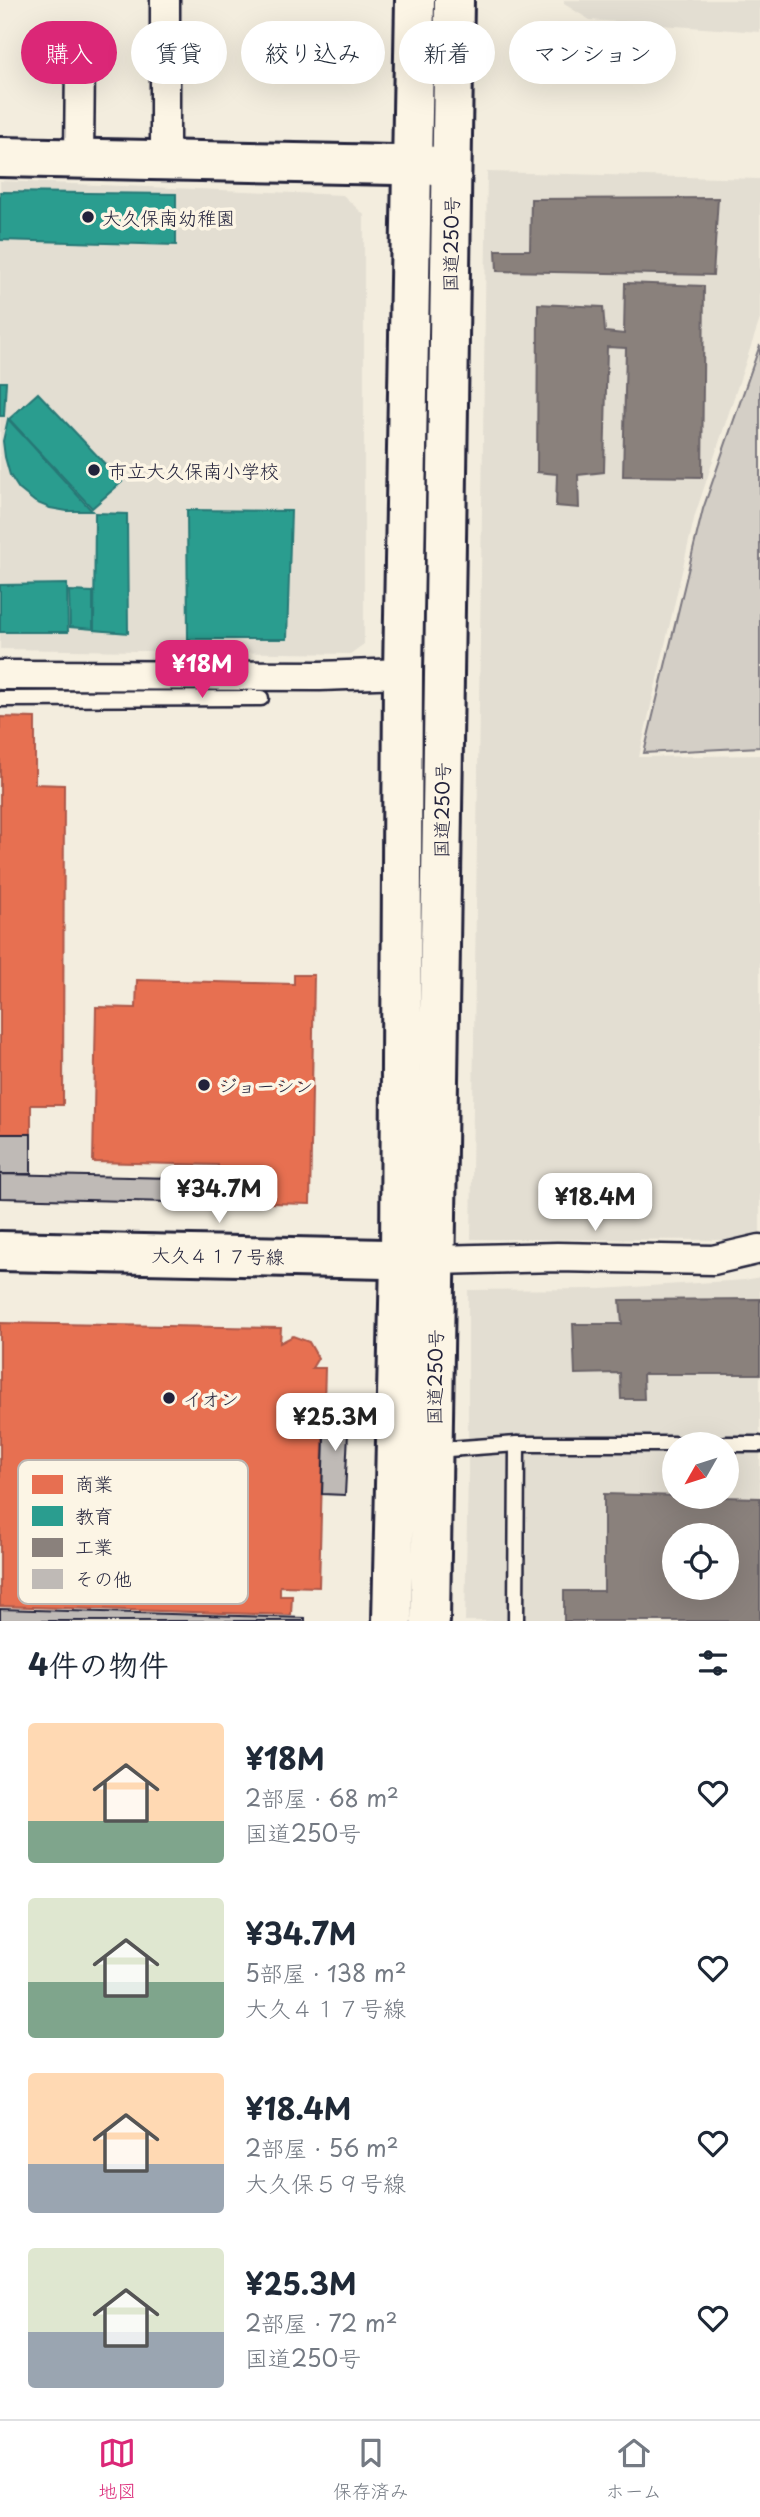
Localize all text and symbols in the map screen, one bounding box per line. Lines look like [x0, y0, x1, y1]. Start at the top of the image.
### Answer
chip: 購入 [21, 21, 117, 84]
chip: 賃貸 [131, 21, 227, 84]
chip: 絞り込み [241, 21, 385, 84]
chip: 新着 [399, 21, 495, 84]
chip: マンション [509, 21, 676, 84]
street label: 国道250号 [435, 196, 465, 292]
place label: 大久保南幼稚園 [102, 203, 235, 231]
marker: 大久保南幼稚園 [80, 209, 96, 225]
place label: 市立大久保南小学校 [108, 456, 279, 484]
marker: 市立大久保南小学校 [86, 462, 102, 478]
pin: ¥18M [161, 640, 243, 700]
text: ¥18M [171, 645, 233, 680]
street label: 国道250号 [426, 762, 456, 858]
place label: ジョーシン [218, 1071, 313, 1099]
marker: ジョーシン [196, 1077, 212, 1093]
pin: ¥34.7M [162, 1166, 276, 1225]
text: ¥34.7M [176, 1170, 262, 1205]
pin: ¥18.4M [538, 1174, 652, 1233]
text: ¥18.4M [554, 1178, 636, 1213]
street label: 大久４１７号線 [151, 1240, 285, 1270]
street label: 国道250号 [419, 1329, 449, 1425]
place label: イオン [183, 1384, 239, 1412]
marker: イオン [161, 1390, 177, 1406]
pin: ¥25.3M [278, 1394, 392, 1453]
text: ¥25.3M [292, 1398, 378, 1433]
north arrow [662, 1432, 738, 1508]
map controls [662, 1432, 739, 1600]
legend [18, 1460, 248, 1604]
text: 商業 [75, 1469, 113, 1497]
text: 教育 [75, 1501, 113, 1529]
button: locate [662, 1523, 739, 1600]
text: 工業 [75, 1532, 113, 1560]
text: その他 [75, 1564, 132, 1592]
text: 4件の物件 [28, 1641, 168, 1686]
icon: filters [694, 1644, 732, 1682]
text: ¥18M [245, 1735, 325, 1780]
icon: home [84, 1751, 168, 1835]
icon: heart [694, 1774, 732, 1812]
text: 2部屋 · 68 m² [245, 1780, 399, 1815]
text: 国道250号 [245, 1815, 361, 1850]
text: ¥34.7M [245, 1910, 356, 1955]
icon: home [84, 1926, 168, 2010]
icon: heart [694, 1949, 732, 1987]
text: 5部屋 · 138 m² [245, 1955, 407, 1990]
text: 大久４１７号線 [245, 1990, 406, 2025]
text: ¥18.4M [245, 2085, 351, 2130]
icon: home [84, 2101, 168, 2185]
icon: heart [694, 2124, 732, 2162]
text: 2部屋 · 56 m² [245, 2130, 399, 2165]
text: 大久保５９号線 [245, 2165, 406, 2200]
text: ¥25.3M [245, 2260, 357, 2305]
icon: home [84, 2276, 168, 2360]
icon: heart [694, 2299, 732, 2337]
text: 2部屋 · 72 m² [245, 2305, 398, 2340]
text: 国道250号 [245, 2340, 361, 2375]
tab: 地図 [98, 2434, 136, 2504]
tab: 保存済み [333, 2434, 409, 2504]
tab: ホーム [605, 2434, 662, 2504]

